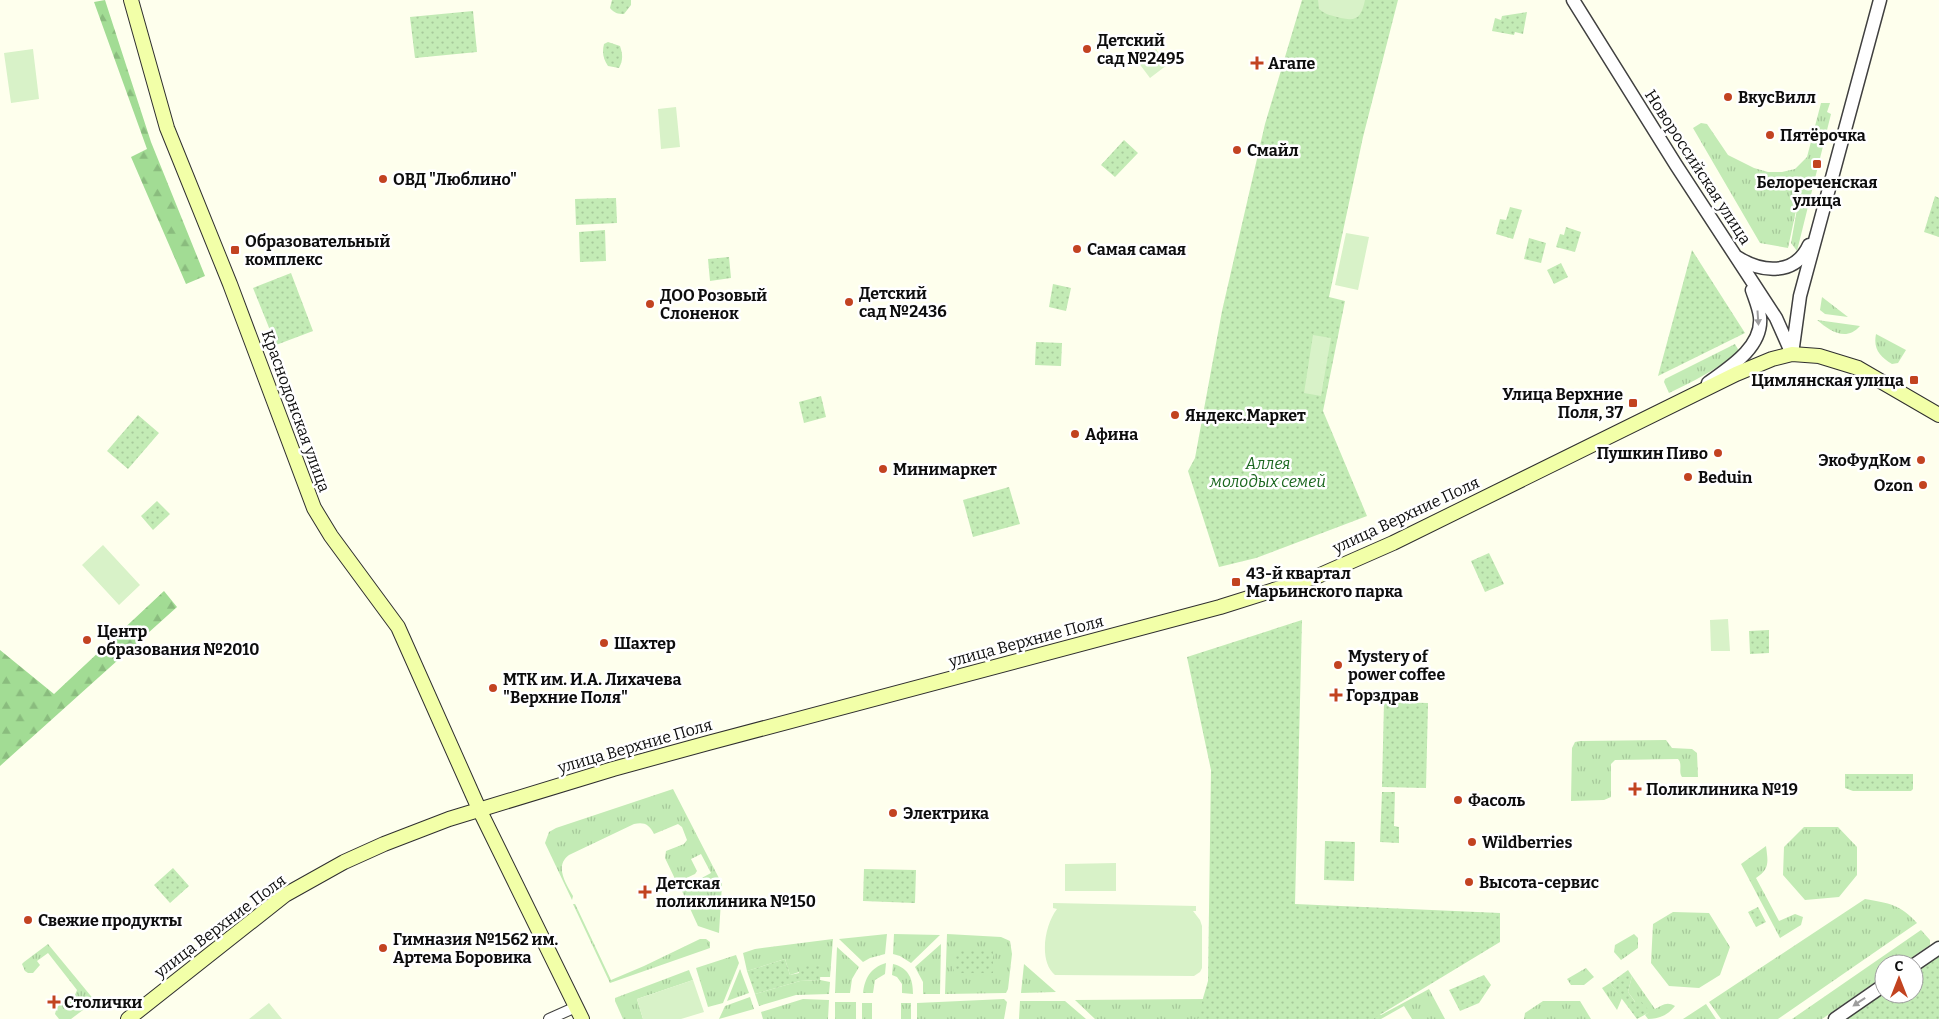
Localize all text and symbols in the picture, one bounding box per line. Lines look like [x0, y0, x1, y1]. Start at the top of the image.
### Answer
place label: Детский сад №2495 [1097, 31, 1184, 68]
marker: Детский сад №2495 [1081, 43, 1093, 55]
place label: Агапе [1268, 54, 1316, 73]
marker: Агапе [1250, 56, 1264, 70]
street label: Новороссийская улица [1641, 86, 1755, 248]
place label: ВкусВилл [1738, 88, 1816, 107]
marker: ВкусВилл [1722, 91, 1734, 103]
place label: Пятёрочка [1780, 126, 1866, 145]
marker: Пятёрочка [1764, 129, 1776, 141]
place label: Смайл [1247, 141, 1299, 160]
marker: Смайл [1231, 144, 1243, 156]
marker: Белореченская улица [1811, 158, 1823, 170]
place label: ОВД "Люблино" [393, 170, 517, 189]
marker: ОВД "Люблино" [377, 173, 389, 185]
place label: Белореченская улица [1756, 173, 1878, 210]
place label: Образовательный комплекс [245, 232, 390, 269]
place label: Самая самая [1087, 240, 1186, 259]
marker: Самая самая [1071, 243, 1083, 255]
marker: Образовательный комплекс [229, 244, 241, 256]
place label: Детский сад №2436 [859, 284, 947, 321]
place label: ДОО Розовый Слоненок [660, 286, 767, 323]
marker: Детский сад №2436 [843, 296, 855, 308]
marker: ДОО Розовый Слоненок [644, 298, 656, 310]
one-way arrow [1755, 310, 1763, 326]
street label: Краснодонская улица [258, 327, 334, 495]
place label: Цимлянская улица [1751, 371, 1904, 390]
marker: Цимлянская улица [1908, 374, 1920, 386]
place label: Улица Верхние Поля, 37 [1502, 385, 1623, 422]
marker: Улица Верхние Поля, 37 [1627, 397, 1639, 409]
place label: Яндекс.Маркет [1185, 406, 1306, 425]
marker: Яндекс.Маркет [1169, 409, 1181, 421]
place label: Афина [1085, 425, 1138, 444]
marker: Афина [1069, 428, 1081, 440]
place label: Пушкин Пиво [1597, 444, 1708, 463]
marker: Пушкин Пиво [1712, 447, 1724, 459]
place label: ЭкоФудКом [1818, 451, 1911, 470]
park label: Аллея молодых семей [1209, 454, 1326, 491]
marker: ЭкоФудКом [1915, 454, 1927, 466]
place label: Минимаркет [893, 460, 997, 479]
marker: Минимаркет [877, 463, 889, 475]
place label: Beduin [1698, 468, 1753, 487]
marker: Beduin [1682, 471, 1694, 483]
street label: улица Верхние Поля [1329, 473, 1482, 558]
place label: Ozon [1874, 476, 1914, 495]
marker: Ozon [1917, 479, 1929, 491]
place label: 43-й квартал Марьинского парка [1246, 564, 1403, 601]
marker: 43-й квартал Марьинского парка [1230, 576, 1242, 588]
street label: улица Верхние Поля [946, 611, 1106, 671]
place label: Центр образования №2010 [97, 622, 259, 659]
marker: Центр образования №2010 [81, 634, 93, 646]
place label: Шахтер [614, 634, 676, 653]
marker: Шахтер [598, 637, 610, 649]
place label: Mystery of power coffee [1348, 647, 1445, 684]
marker: Mystery of power coffee [1332, 659, 1344, 671]
place label: МТК им. И.А. Лихачева "Верхние Поля" [503, 670, 681, 707]
marker: МТК им. И.А. Лихачева "Верхние Поля" [487, 682, 499, 694]
place label: Горздрав [1346, 686, 1419, 705]
marker: Горздрав [1330, 689, 1342, 701]
street label: улица Верхние Поля [555, 715, 714, 777]
place label: Поликлиника №19 [1646, 780, 1798, 799]
marker: Поликлиника №19 [1628, 782, 1642, 796]
place label: Фасоль [1468, 791, 1526, 810]
marker: Фасоль [1452, 794, 1464, 806]
place label: Электрика [903, 804, 989, 823]
marker: Электрика [887, 807, 899, 819]
place label: Wildberries [1482, 833, 1572, 852]
marker: Wildberries [1466, 836, 1478, 848]
street label: улица Верхние Поля [150, 870, 290, 982]
place label: Высота-сервис [1479, 873, 1599, 892]
place label: Детская поликлиника №150 [656, 874, 816, 911]
marker: Высота-сервис [1463, 876, 1475, 888]
marker: Детская поликлиника №150 [638, 885, 652, 899]
place label: Свежие продукты [38, 911, 183, 930]
marker: Свежие продукты [22, 914, 34, 926]
place label: Гимназия №1562 им. Артема Боровика [393, 930, 558, 967]
marker: Гимназия №1562 им. Артема Боровика [377, 942, 389, 954]
north arrow [1874, 954, 1924, 1004]
text: С [1895, 958, 1904, 975]
place label: Столички [64, 993, 143, 1012]
marker: Столички [48, 996, 60, 1008]
one-way arrow [1853, 997, 1866, 1007]

